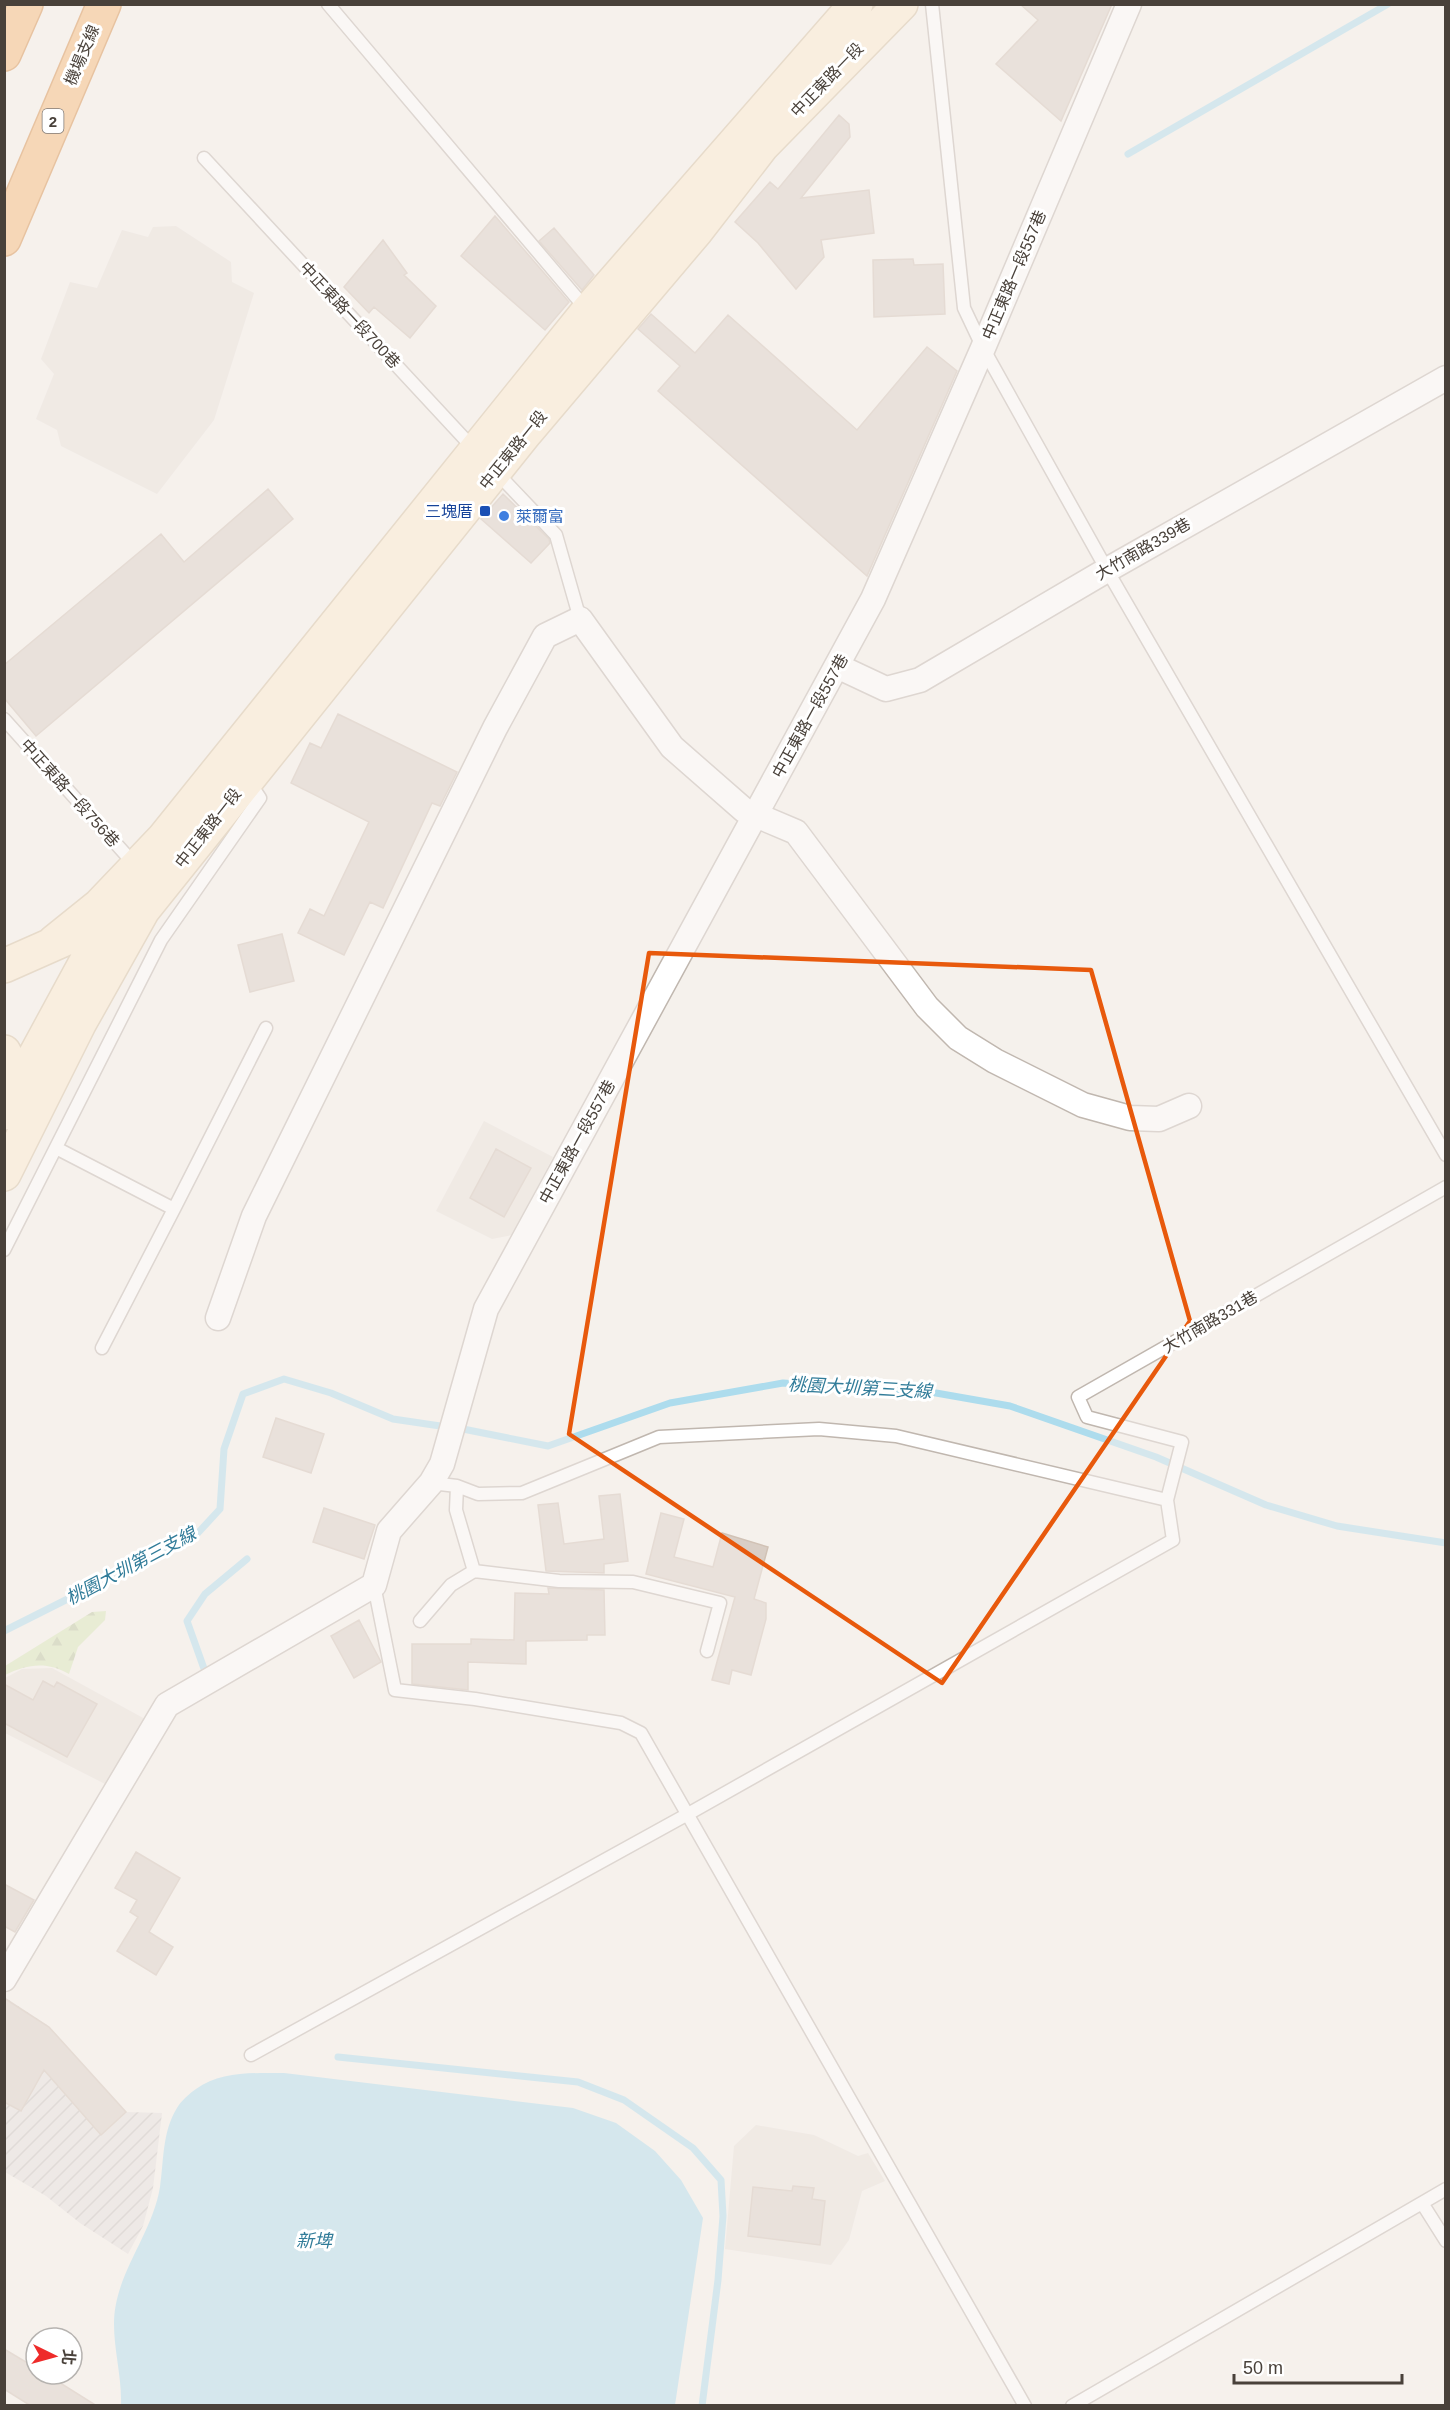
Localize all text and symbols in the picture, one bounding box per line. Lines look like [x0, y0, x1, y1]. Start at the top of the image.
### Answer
street label: 機場支線 [62, 22, 102, 88]
street label: 中正東路一段 [788, 40, 866, 120]
road number: 2 [42, 109, 64, 133]
street label: 中正東路一段557巷 [979, 208, 1049, 342]
street label: 中正東路一段700巷 [296, 258, 404, 372]
street label: 中正東路一段 [476, 407, 550, 493]
place label: 三塊厝 [425, 503, 473, 520]
marker: 三塊厝 [478, 504, 492, 518]
place label: 萊爾富 [516, 508, 564, 525]
marker: 萊爾富 [497, 509, 511, 523]
street label: 大竹南路339巷 [1093, 515, 1193, 583]
street label: 中正東路一段557巷 [769, 651, 851, 781]
street label: 中正東路一段756巷 [17, 736, 123, 850]
street label: 中正東路一段 [172, 785, 244, 871]
street label: 中正東路一段557巷 [536, 1077, 618, 1207]
street label: 大竹南路331巷 [1160, 1288, 1260, 1356]
water label: 桃園大圳第三支線 [788, 1374, 934, 1402]
water label: 桃園大圳第三支線 [63, 1522, 201, 1609]
water label: 新埤 [296, 2231, 334, 2251]
north arrow [24, 2326, 84, 2386]
scale bar [1234, 2347, 1402, 2385]
text: 北 [59, 2349, 78, 2366]
text: 50 m [1243, 2358, 1283, 2378]

